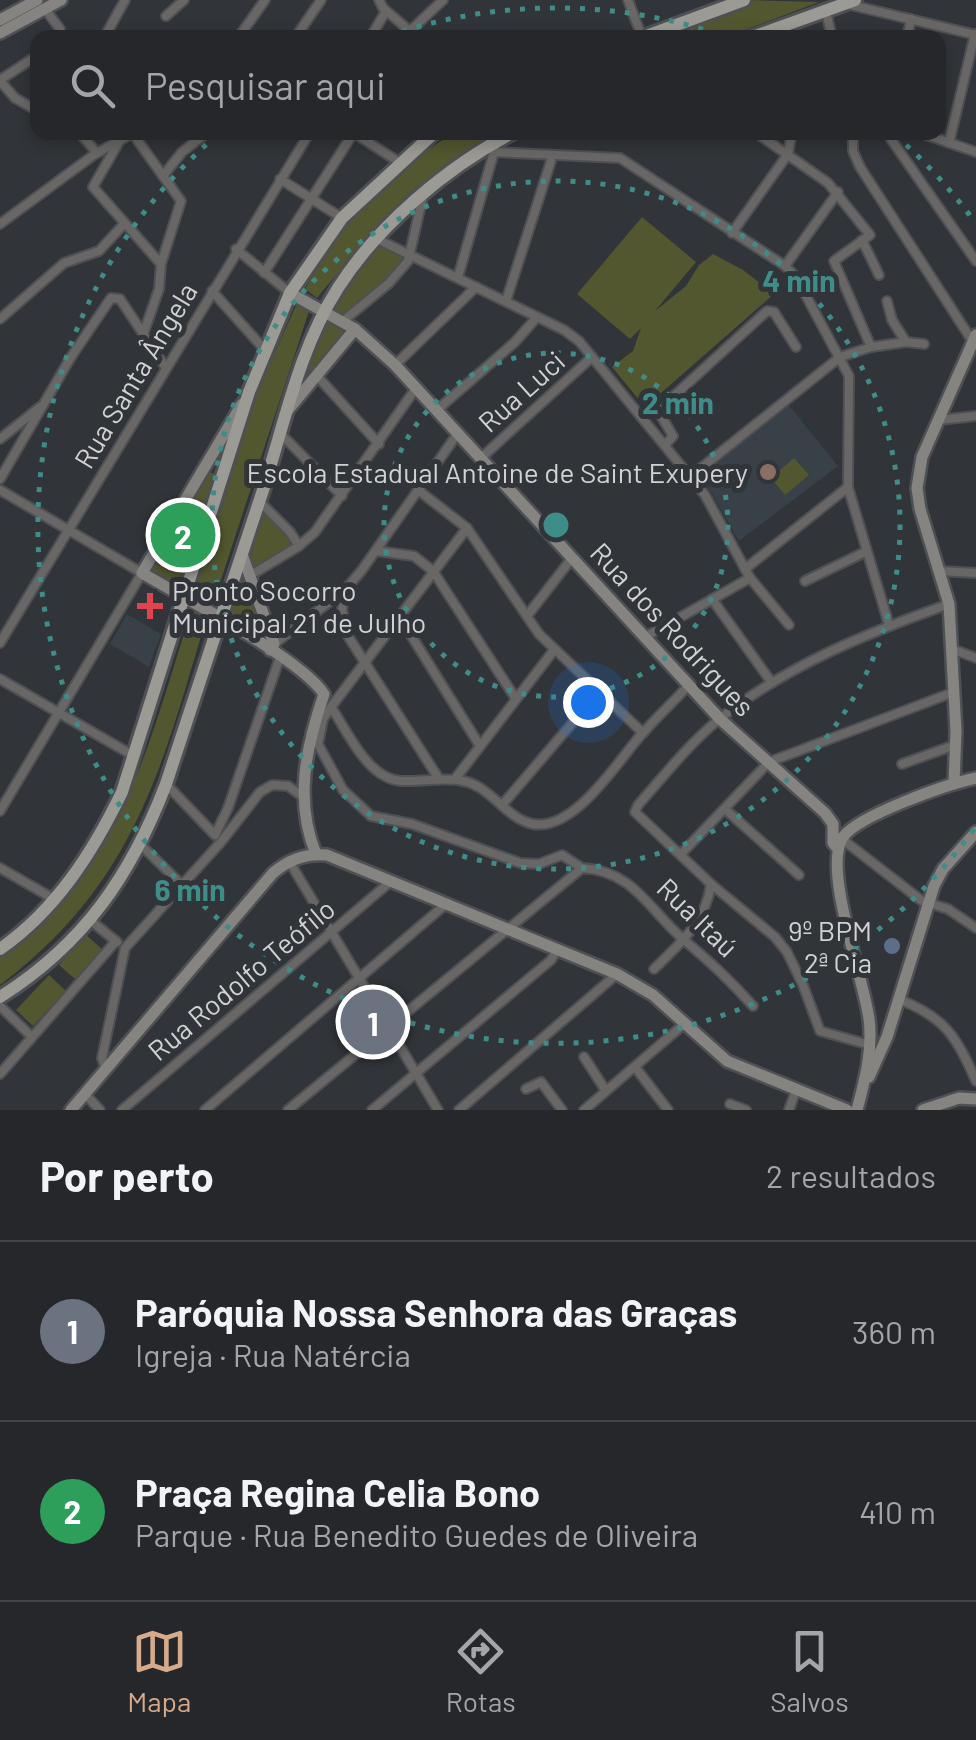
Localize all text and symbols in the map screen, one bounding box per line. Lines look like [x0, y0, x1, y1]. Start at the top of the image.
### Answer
search box [30, 30, 946, 140]
icon: search [65, 58, 120, 113]
text: Pesquisar aqui [145, 62, 386, 108]
text: 4 min [762, 262, 836, 298]
street label: Rua Santa Ângela [66, 276, 204, 474]
street label: Rua Luci [471, 343, 571, 439]
text: 2 min [642, 384, 714, 420]
place label: Escola Estadual Antoine de Saint Exupery [246, 455, 748, 489]
marker: Escola Estadual Antoine de Saint Exupery [757, 461, 779, 483]
pin: 2 [150, 498, 216, 572]
centre of rings [538, 507, 574, 543]
street label: Rua dos Rodrigues [584, 535, 762, 723]
place label: Pronto Socorro Municipal 21 de Julho [172, 573, 426, 639]
marker: Pronto Socorro Municipal 21 de Julho [137, 593, 163, 619]
your location [563, 677, 614, 728]
street label: Rua Itaú [651, 870, 745, 964]
text: 6 min [154, 871, 226, 907]
street label: Rua Rodolfo Teófilo [141, 891, 341, 1067]
place label: 9º BPM 2ª Cia [788, 913, 872, 979]
marker: 9º BPM 2ª Cia [881, 935, 903, 957]
pin: 1 [340, 984, 406, 1060]
text: Por perto [40, 1150, 214, 1200]
text: 2 resultados [766, 1156, 936, 1194]
text: Paróquia Nossa Senhora das Graças [135, 1289, 737, 1335]
text: 1 [67, 1312, 78, 1350]
text: 360 m [852, 1312, 936, 1350]
text: Igreja · Rua Natércia [135, 1335, 411, 1373]
text: Praça Regina Celia Bono [135, 1469, 540, 1515]
text: 2 [64, 1492, 81, 1530]
text: 410 m [859, 1492, 936, 1530]
text: Parque · Rua Benedito Guedes de Oliveira [135, 1515, 698, 1553]
tab: Mapa [127, 1624, 191, 1718]
tab: Rotas [446, 1624, 516, 1718]
tab: Salvos [770, 1624, 849, 1718]

